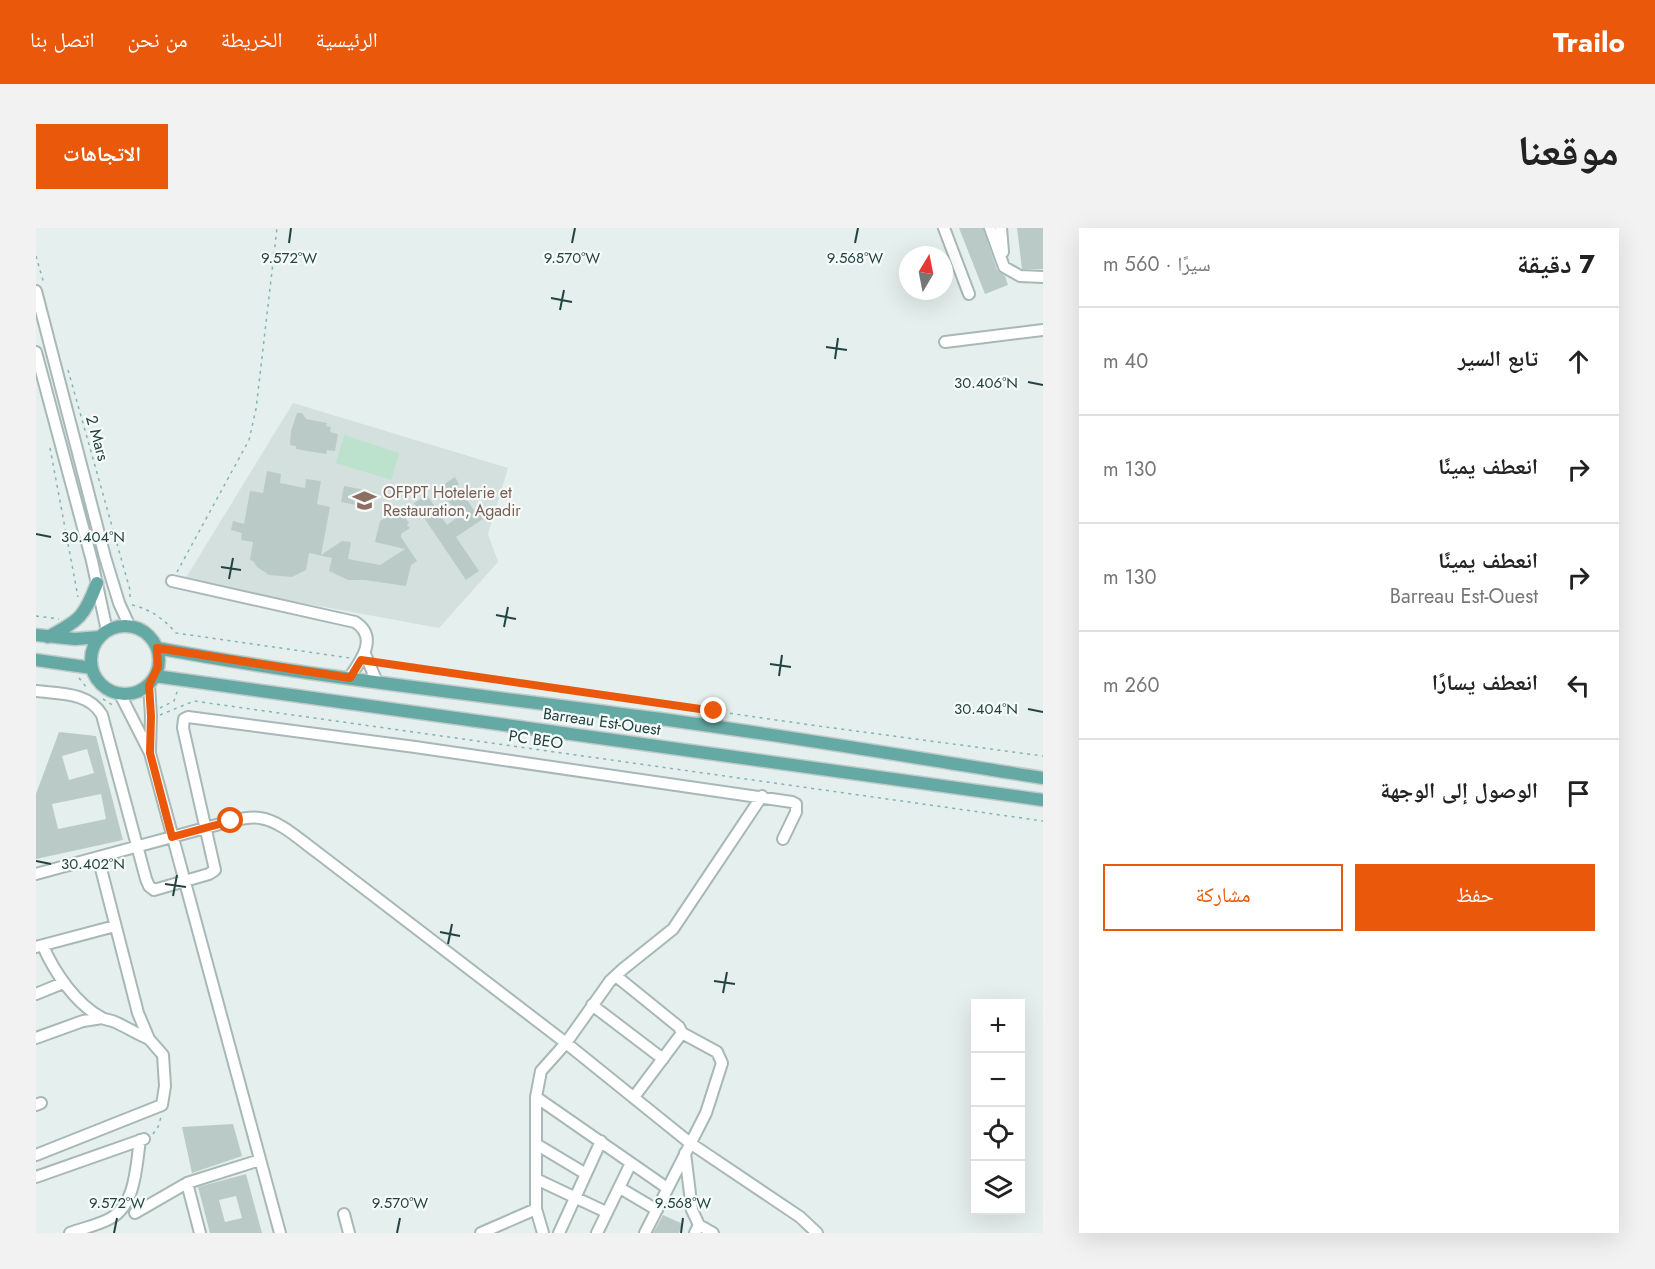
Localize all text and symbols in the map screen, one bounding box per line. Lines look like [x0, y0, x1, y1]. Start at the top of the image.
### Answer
text: Trailo [1553, 22, 1625, 63]
text: اتصل بنا [30, 25, 94, 55]
text: من نحن [127, 25, 188, 55]
text: الخريطة [221, 25, 283, 55]
text: الرئيسية [316, 25, 378, 55]
text: موقعنا [1518, 120, 1619, 181]
button: الاتجاهات [36, 124, 168, 189]
text: 7 دقيقة [1517, 245, 1595, 283]
north arrow [899, 246, 953, 300]
text: 9.572°W [261, 247, 317, 269]
text: 9.570°W [544, 247, 600, 269]
text: 9.568°W [827, 247, 883, 269]
text: سيرًا · 560 m [1103, 250, 1211, 279]
text: تابع السير [1458, 342, 1538, 374]
icon: ahead [1562, 345, 1595, 378]
text: 40 m [1103, 347, 1148, 376]
text: 30.406°N [954, 372, 1018, 394]
street label: 2 Mars [80, 413, 115, 464]
text: انعطف يمينًا [1438, 450, 1538, 482]
icon: right [1562, 453, 1595, 486]
text: 130 m [1103, 455, 1157, 484]
place label: OFPPT Hotelerie et Restauration, Agadir [383, 481, 521, 522]
school or university icon: OFPPT Hotelerie et Restauration, Agadir [352, 488, 378, 514]
text: 30.404°N [61, 526, 125, 548]
text: انعطف يمينًا [1438, 544, 1538, 576]
icon: right [1562, 561, 1595, 594]
text: 130 m [1103, 563, 1157, 592]
text: Barreau Est-Ouest [1390, 582, 1538, 611]
text: انعطف يسارًا [1432, 666, 1538, 698]
icon: left [1562, 669, 1595, 702]
text: 260 m [1103, 671, 1160, 700]
route end [700, 697, 726, 723]
text: 30.404°N [954, 698, 1018, 720]
street label: Barreau Est-Ouest [542, 702, 662, 741]
street label: PC BEO [507, 724, 565, 755]
text: الوصول إلى الوجهة [1380, 774, 1538, 806]
icon: arrive [1562, 777, 1595, 810]
route start [217, 807, 243, 833]
text: 30.402°N [61, 853, 125, 875]
button: مشاركة [1103, 864, 1343, 931]
button: حفظ [1355, 864, 1595, 931]
map controls [971, 999, 1025, 1215]
button: + [971, 999, 1025, 1053]
button: − [971, 1053, 1025, 1107]
button: locate [971, 1107, 1025, 1161]
button: layers [971, 1161, 1025, 1215]
text: 9.572°W [89, 1192, 145, 1214]
text: 9.570°W [372, 1192, 428, 1214]
text: 9.568°W [655, 1192, 711, 1214]

